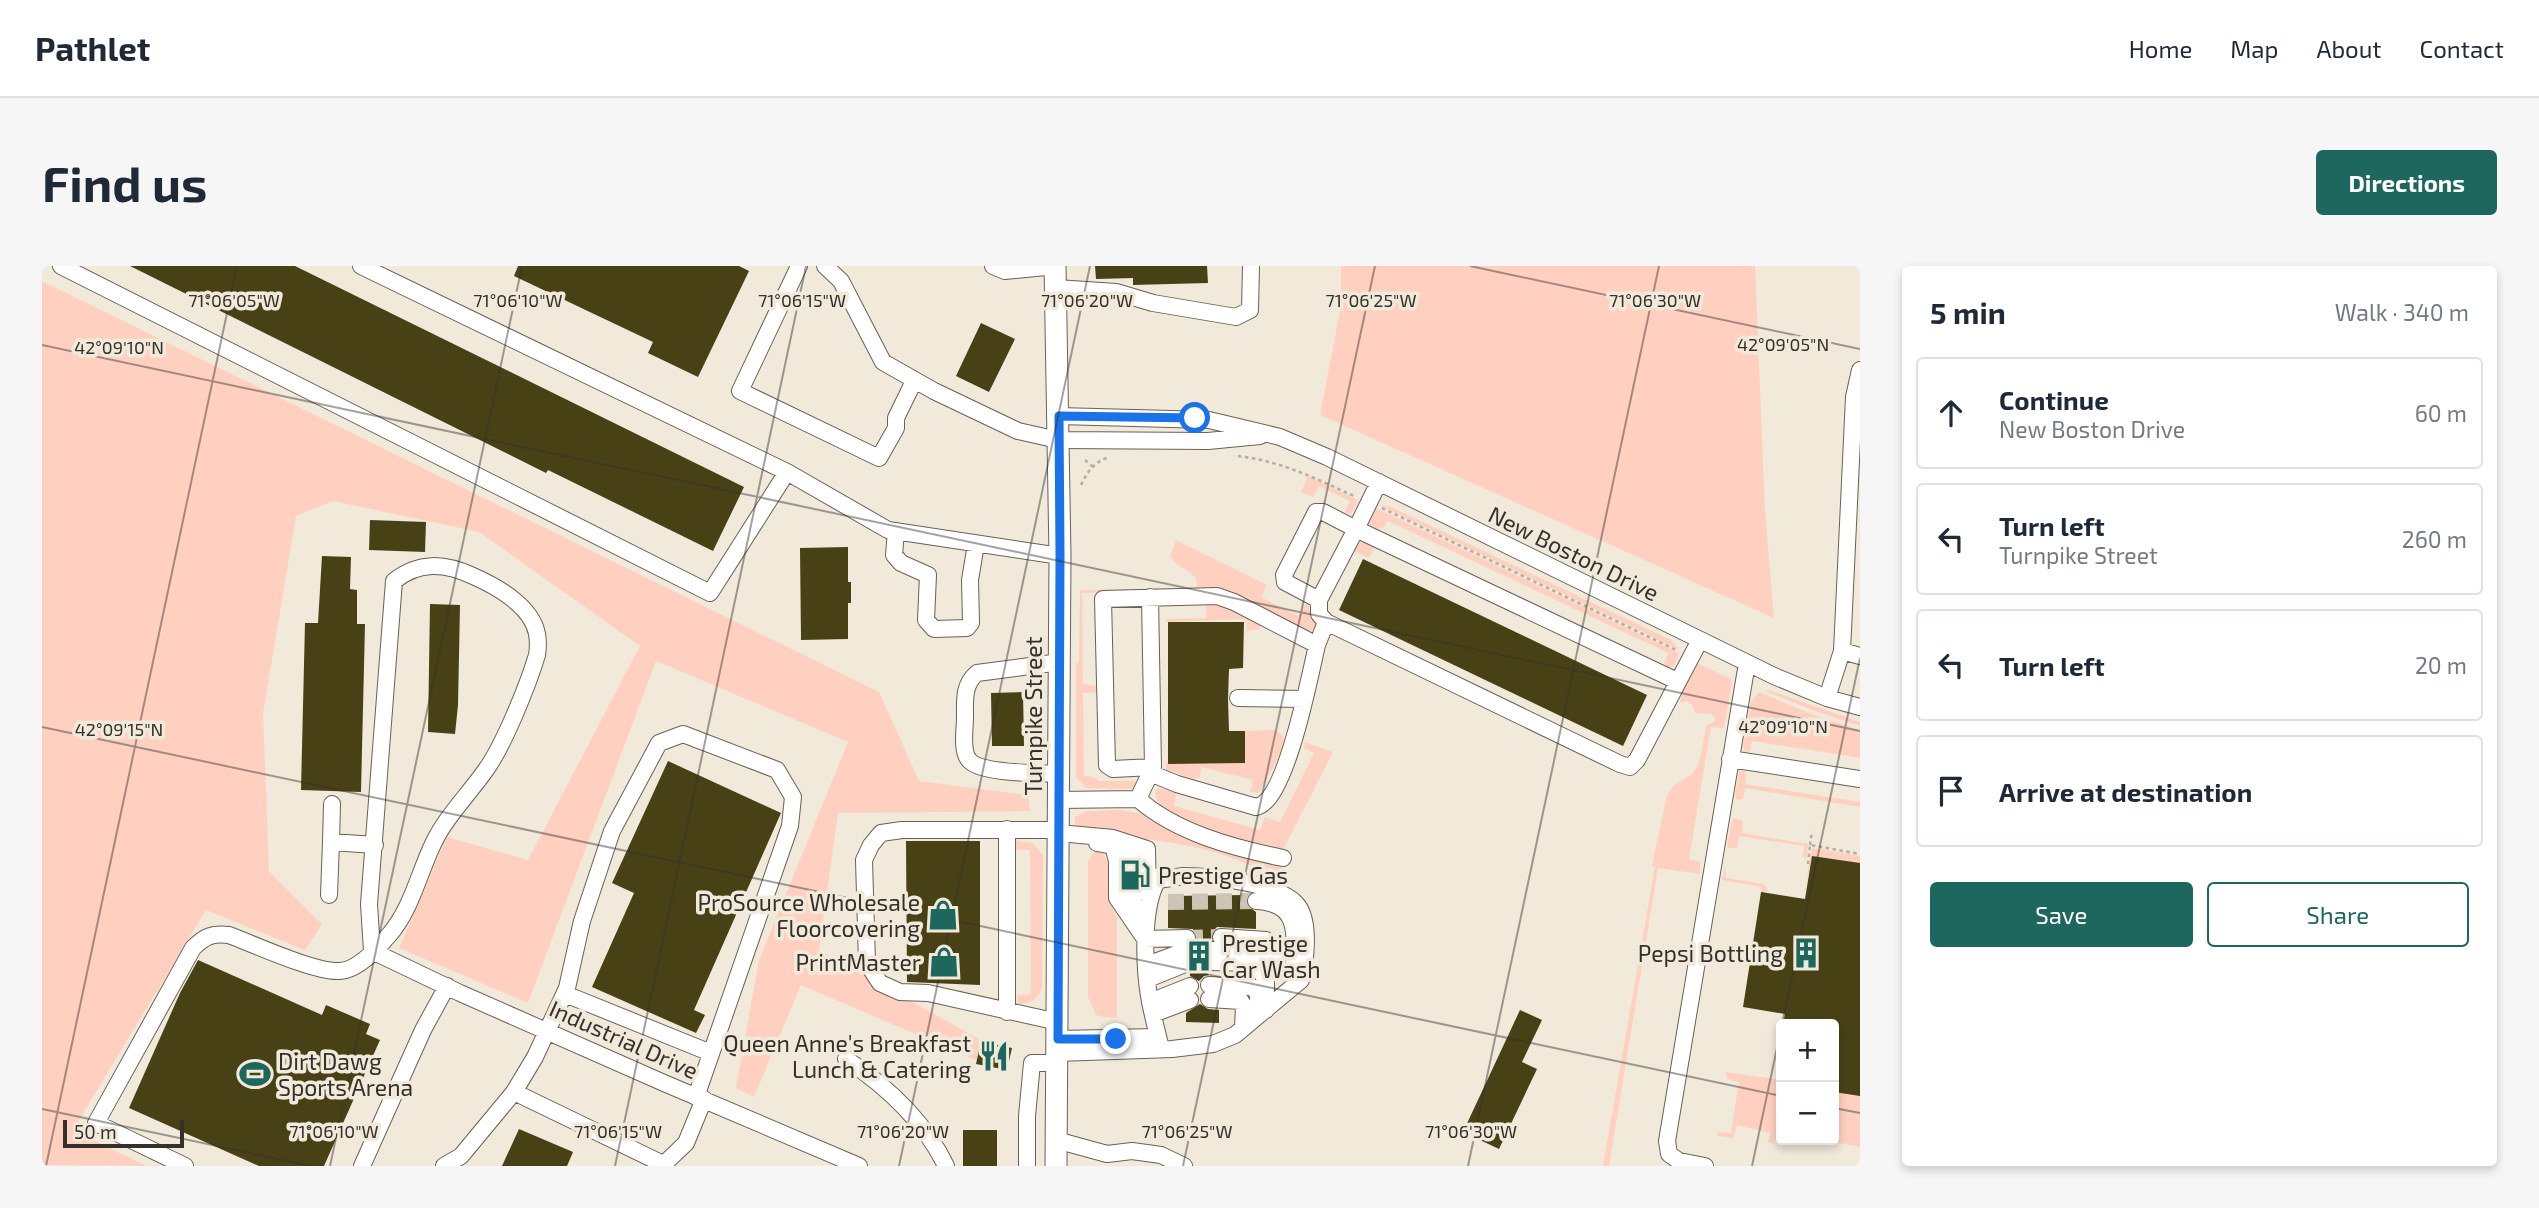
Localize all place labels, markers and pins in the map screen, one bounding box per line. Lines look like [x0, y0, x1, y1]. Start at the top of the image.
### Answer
fuel station icon: Prestige Gas [1118, 858, 1152, 892]
place label: Prestige Gas [1158, 861, 1288, 889]
place label: ProSource Wholesale Floorcovering [697, 888, 920, 942]
shop icon: ProSource Wholesale Floorcovering [926, 898, 960, 932]
place label: Prestige Car Wash [1222, 929, 1321, 983]
building icon: Pepsi Bottling [1789, 936, 1823, 970]
building icon: Prestige Car Wash [1182, 939, 1216, 973]
place label: Pepsi Bottling [1638, 939, 1783, 967]
shop icon: PrintMaster [927, 945, 961, 979]
place label: PrintMaster [796, 948, 921, 976]
place label: Queen Anne's Breakfast Lunch & Catering [723, 1029, 971, 1083]
restaurant icon: Queen Anne's Breakfast Lunch & Catering [977, 1039, 1011, 1073]
place label: Dirt Dawg Sports Arena [278, 1047, 413, 1101]
sports icon: Dirt Dawg Sports Arena [238, 1057, 272, 1091]

